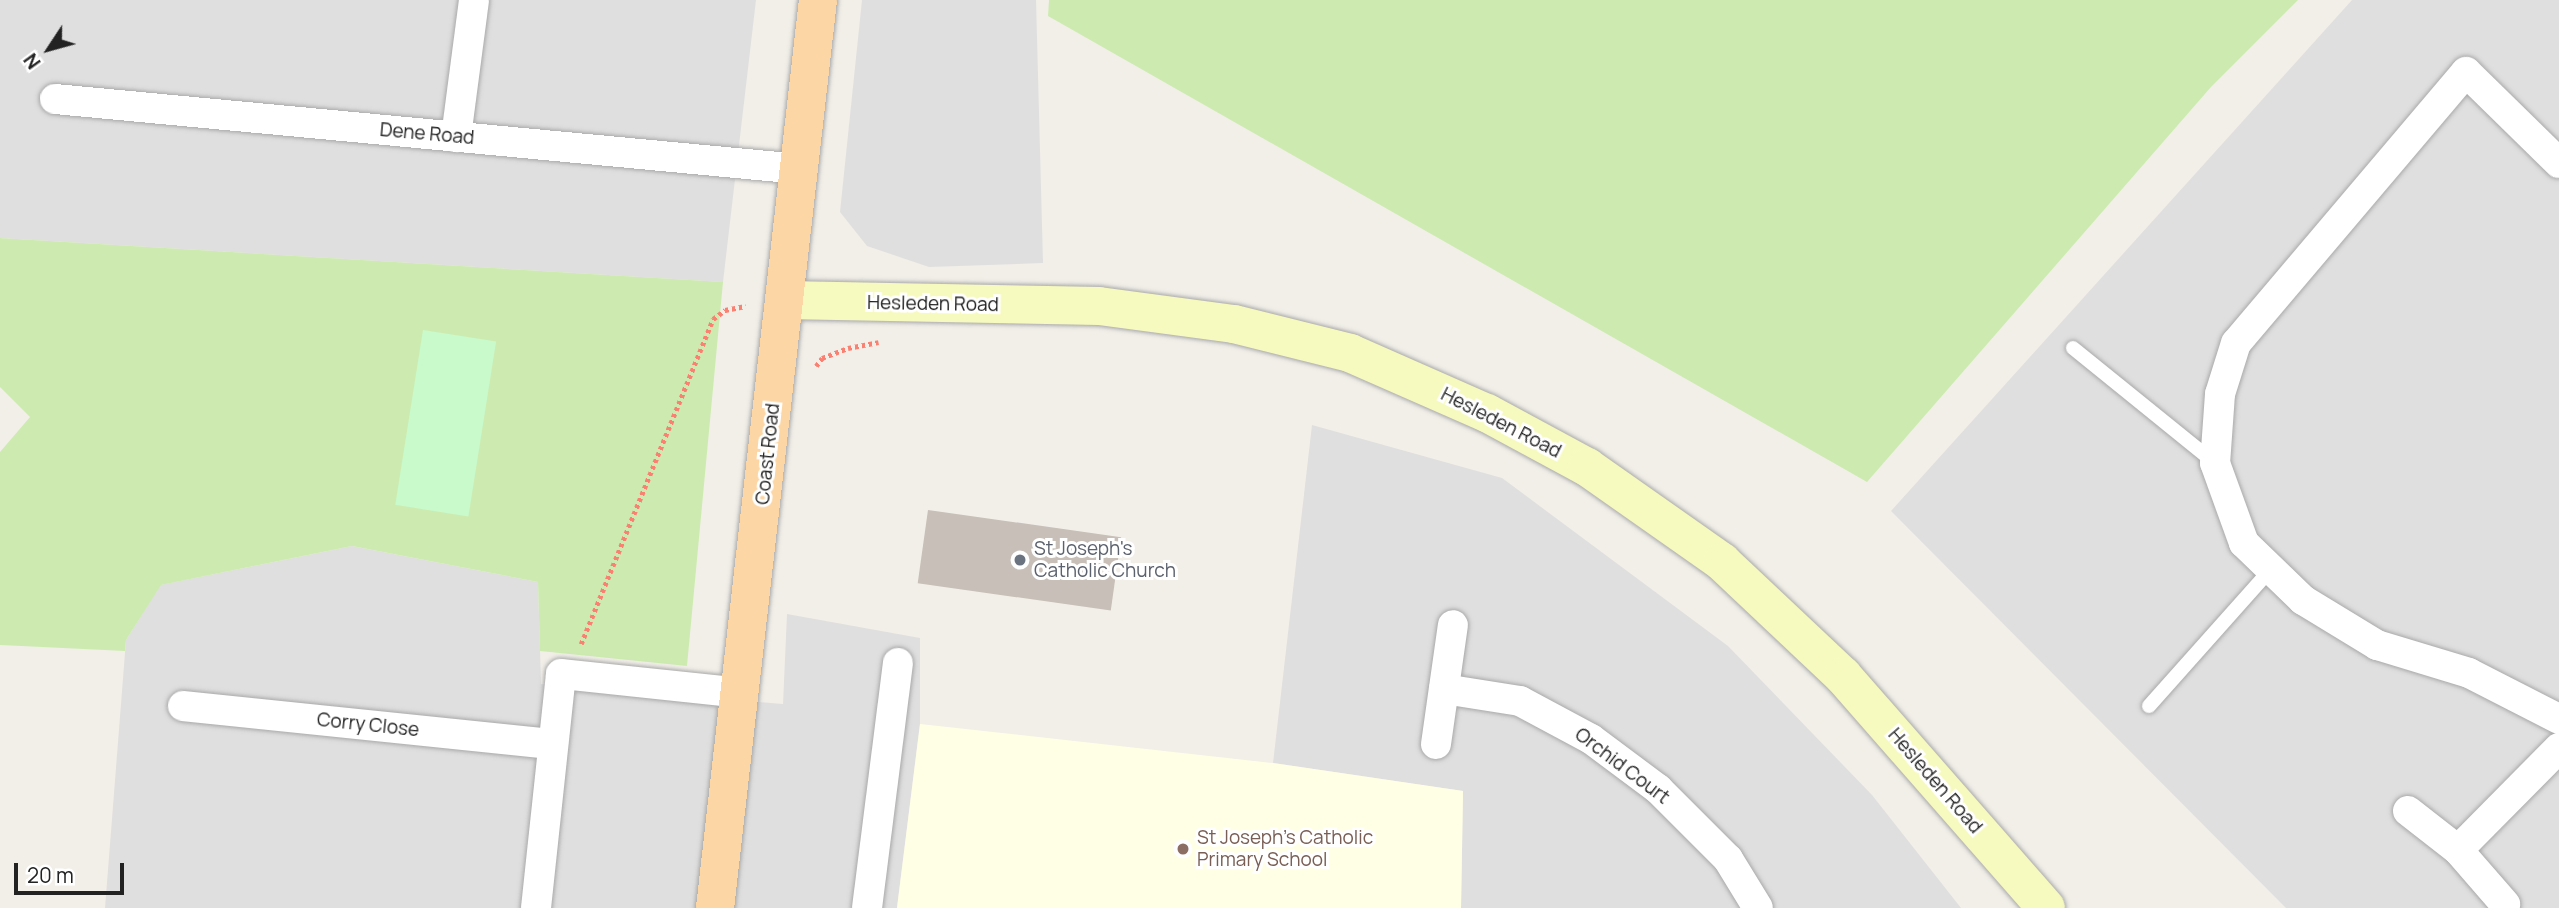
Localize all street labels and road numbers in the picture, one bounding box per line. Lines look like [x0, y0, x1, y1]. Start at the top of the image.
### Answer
street label: Dene Road [379, 119, 475, 149]
street label: Hesleden Road [867, 291, 999, 317]
street label: Hesleden Road [1437, 383, 1565, 463]
street label: Coast Road [751, 402, 785, 506]
street label: Corry Close [316, 708, 420, 742]
street label: Orchid Court [1570, 723, 1674, 809]
street label: Hesleden Road [1883, 724, 1987, 838]

